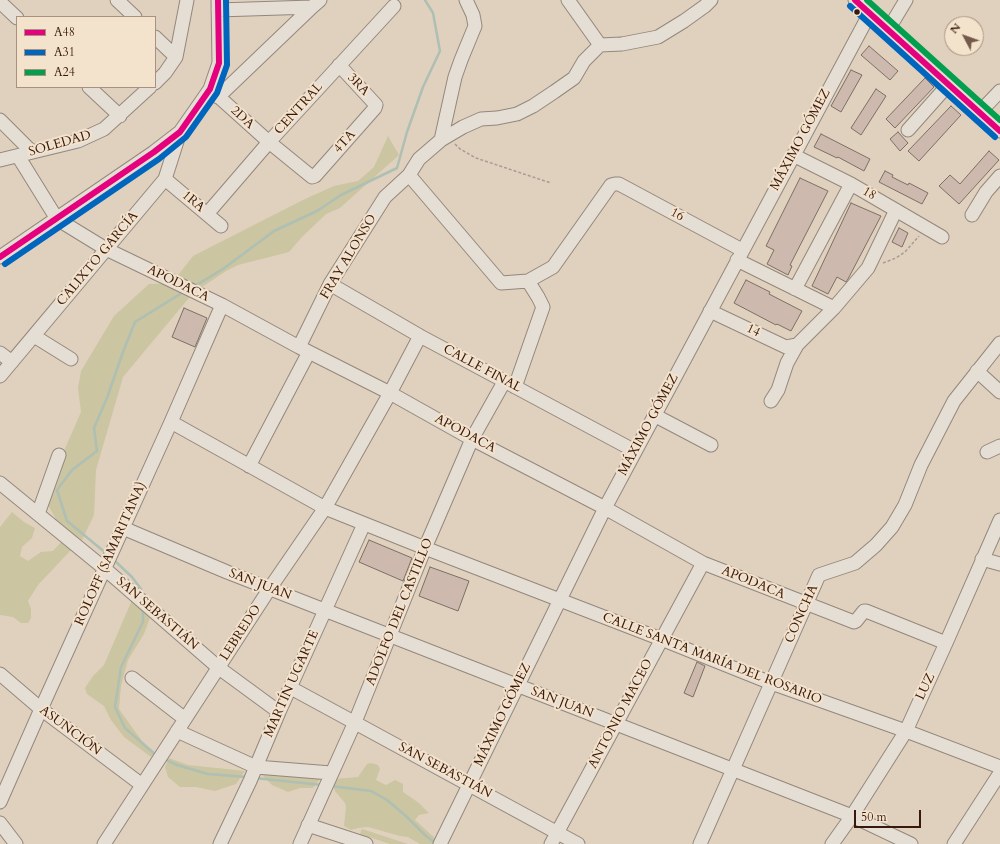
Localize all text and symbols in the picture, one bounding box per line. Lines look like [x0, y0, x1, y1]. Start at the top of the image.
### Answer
unlabelled marker [852, 7, 862, 17]
legend [16, 16, 156, 88]
north arrow [944, 16, 984, 56]
text: N [947, 20, 964, 37]
text: A48 [54, 24, 75, 40]
text: A31 [54, 44, 75, 60]
text: A24 [54, 64, 75, 80]
street label: 3RA [344, 71, 372, 99]
street label: CENTRAL [272, 80, 326, 138]
street label: MÁXIMO GÓMEZ [768, 86, 834, 194]
street label: 2DA [227, 103, 257, 133]
street label: 4TA [331, 127, 359, 157]
street label: SOLEDAD [27, 128, 93, 160]
street label: 18 [859, 184, 879, 204]
street label: 1RA [178, 188, 208, 216]
street label: 16 [667, 205, 687, 225]
street label: CALIXTO GARCÍA [54, 209, 142, 309]
street label: FRAY ALONSO [318, 212, 380, 302]
street label: APODACA [144, 262, 212, 306]
street label: 14 [744, 321, 762, 341]
street label: CALLE FINAL [440, 342, 524, 396]
street label: MÁXIMO GÓMEZ [616, 371, 682, 479]
street label: APODACA [432, 411, 498, 457]
street label: ROLOFF (SAMARITANA) [72, 480, 150, 628]
street label: ADOLFO DEL CASTILLO [363, 536, 437, 688]
street label: APODACA [719, 563, 787, 603]
street label: SAN JUAN [227, 566, 293, 604]
street label: SAN SEBASTIÁN [113, 574, 201, 654]
street label: CONCHA [782, 582, 822, 646]
street label: LEBREDO [217, 602, 265, 664]
street label: CALLE SANTA MARÍA DEL ROSARIO [600, 610, 824, 708]
street label: MARTÍN UGARTE [261, 628, 323, 740]
street label: ANTONIO MACEO [585, 656, 657, 772]
street label: MÁXIMO GÓMEZ [471, 661, 535, 769]
street label: LUZ [913, 671, 939, 703]
street label: SAN JUAN [529, 684, 595, 722]
street label: ASUNCIÓN [36, 703, 104, 759]
street label: SAN SEBASTIÁN [396, 740, 494, 802]
scale bar [856, 802, 923, 828]
text: 50 m [861, 809, 887, 825]

